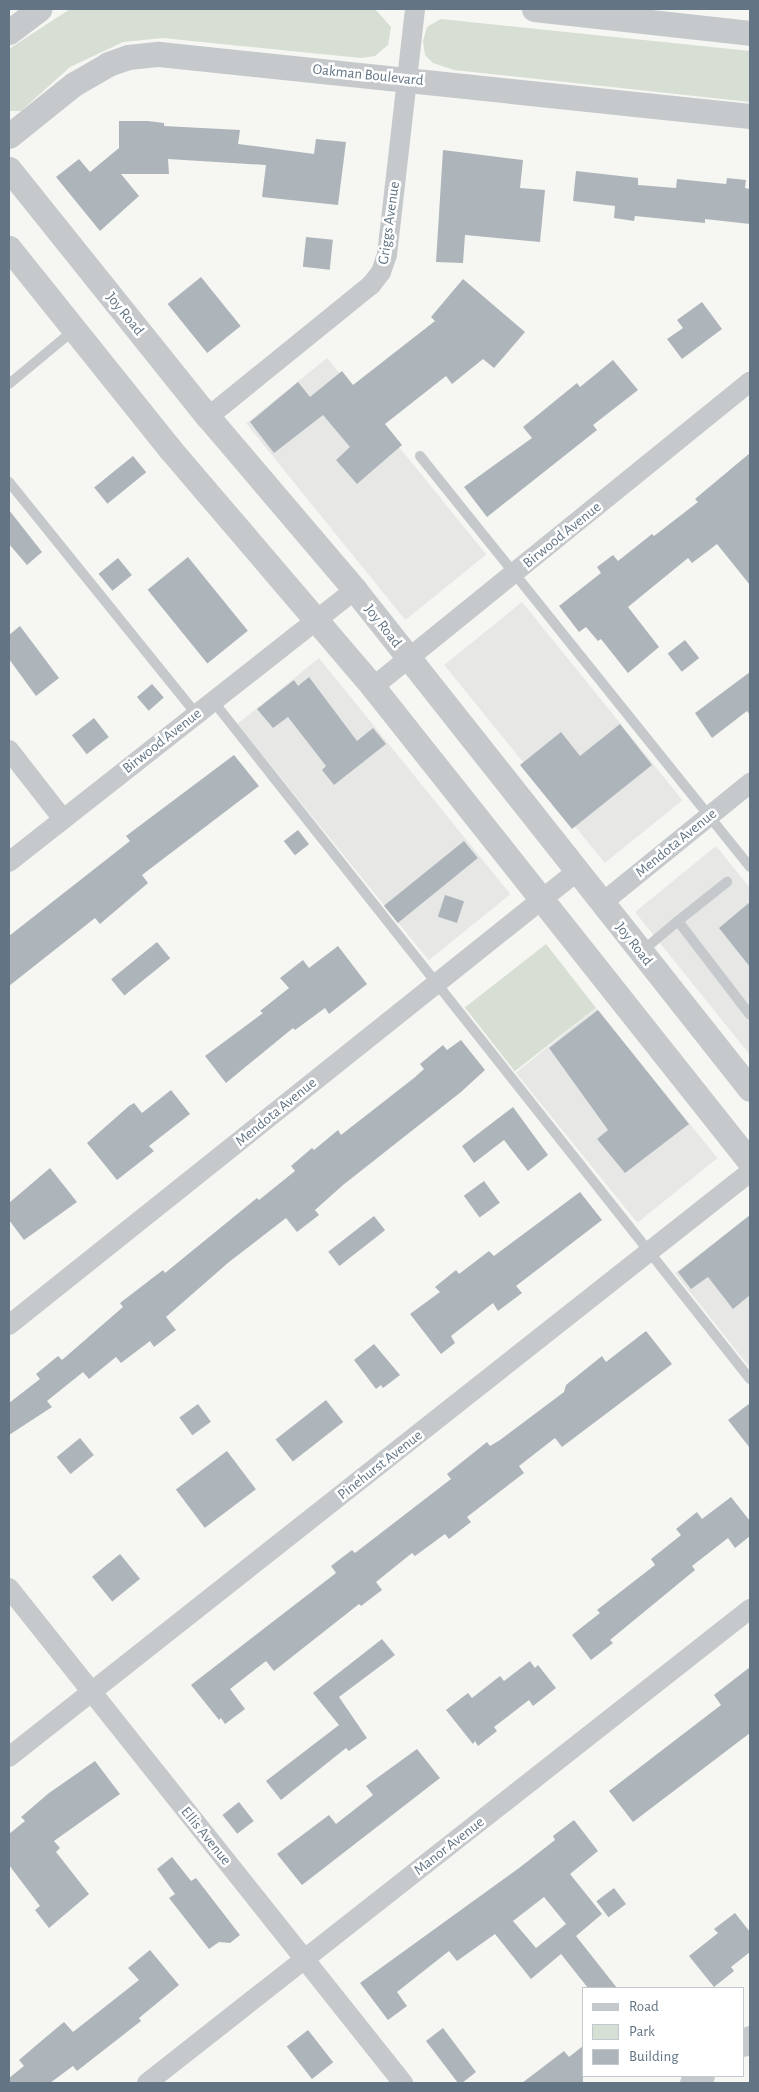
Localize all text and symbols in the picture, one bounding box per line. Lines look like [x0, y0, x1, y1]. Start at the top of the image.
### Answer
street label: Oakman Boulevard [312, 60, 424, 90]
street label: Griggs Avenue [374, 180, 404, 266]
street label: Joy Road [102, 289, 148, 339]
street label: Birwood Avenue [519, 498, 605, 572]
street label: Joy Road [360, 601, 406, 651]
street label: Birwood Avenue [119, 705, 205, 777]
street label: Mendota Avenue [632, 805, 720, 881]
street label: Joy Road [611, 919, 657, 969]
street label: Mendota Avenue [232, 1074, 320, 1150]
street label: Pinehurst Avenue [334, 1426, 426, 1504]
street label: Ellis Avenue [177, 1803, 235, 1869]
street label: Manor Avenue [410, 1813, 488, 1879]
legend [582, 1987, 744, 2077]
text: Road [629, 1999, 659, 2014]
text: Park [629, 2024, 655, 2039]
text: Building [629, 2049, 679, 2064]

